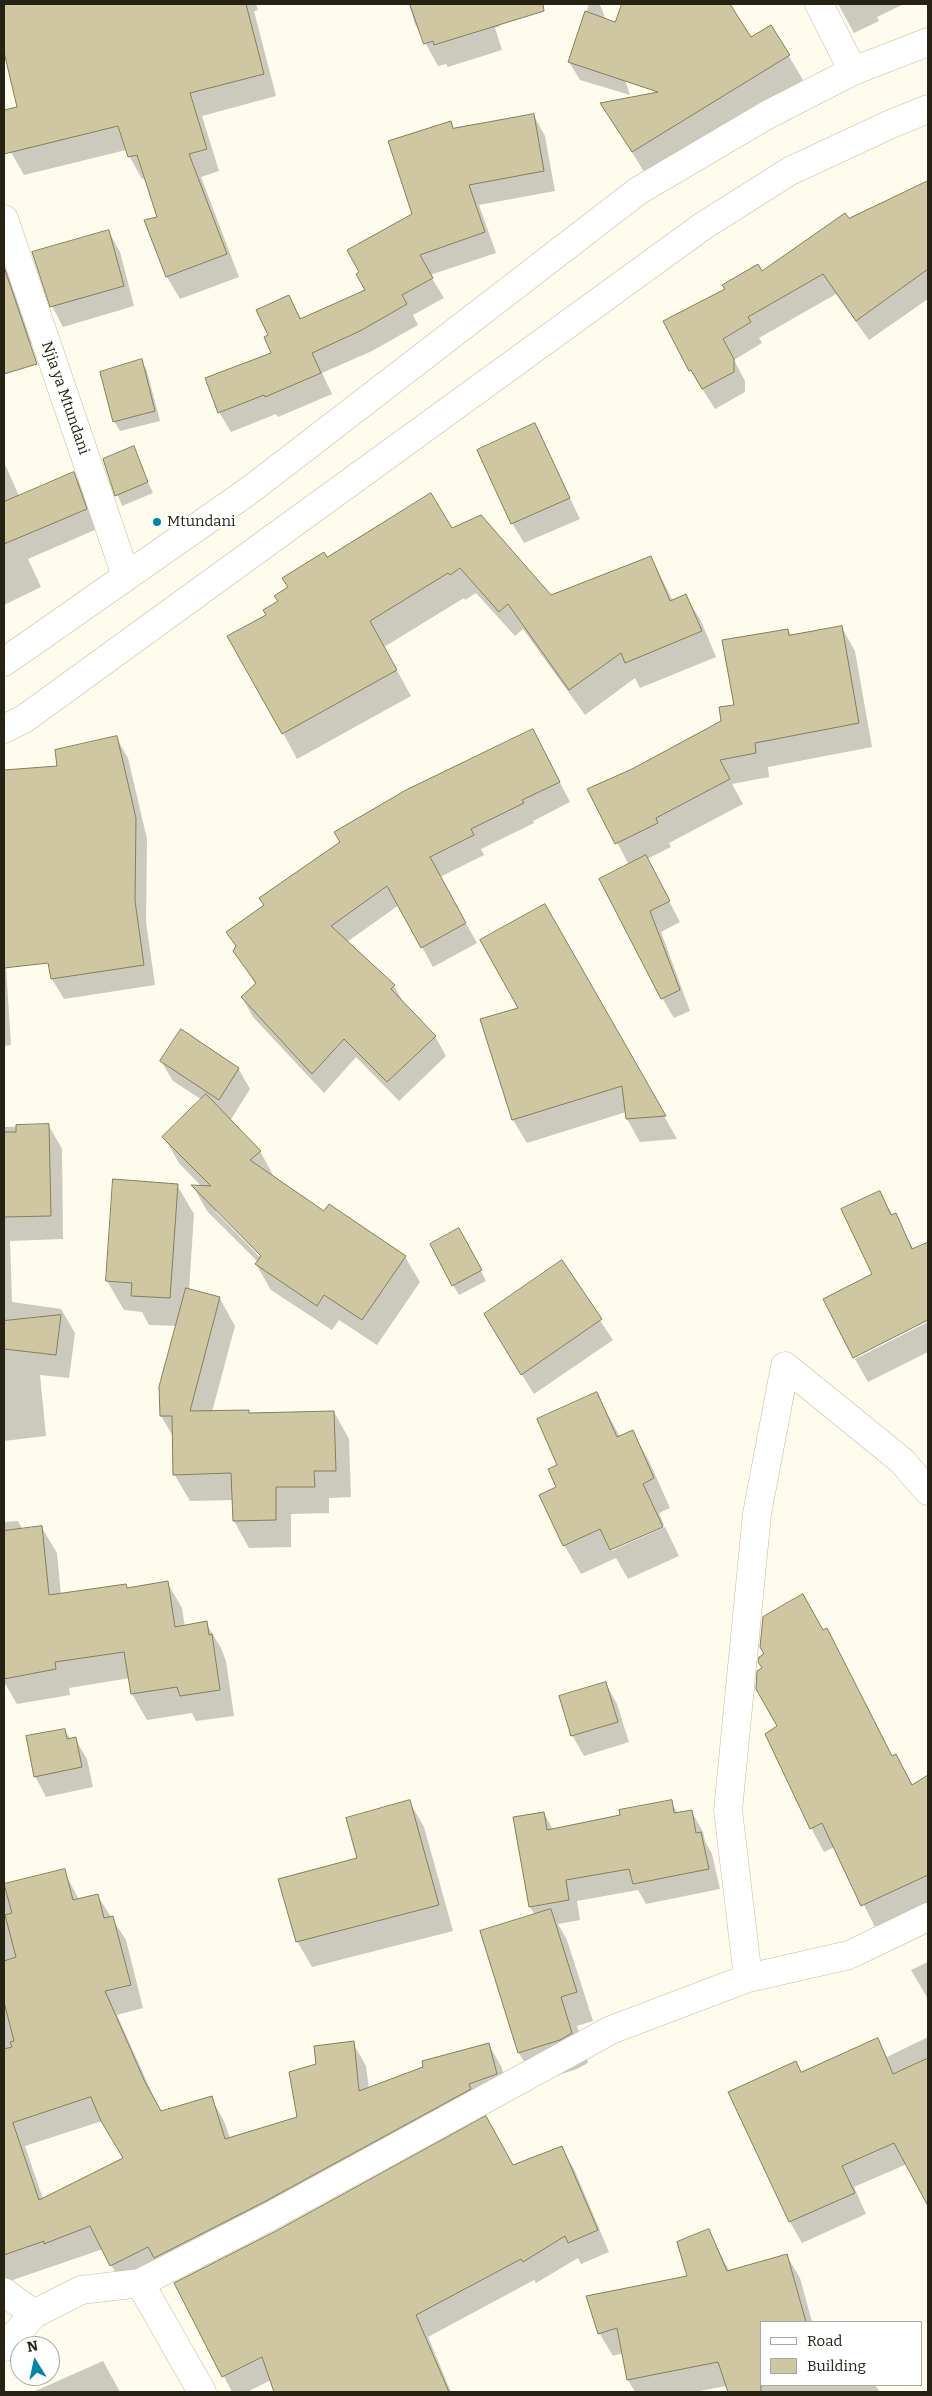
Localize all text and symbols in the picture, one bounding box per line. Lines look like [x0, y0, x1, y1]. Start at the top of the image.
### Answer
street label: Njia ya Mtundani [37, 339, 93, 457]
place label: Mtundani [167, 513, 235, 531]
marker: Mtundani [151, 516, 163, 528]
legend [760, 2321, 922, 2386]
text: Road [807, 2332, 842, 2350]
north arrow [10, 2336, 60, 2386]
text: N [26, 2337, 39, 2356]
text: Building [807, 2357, 866, 2375]

